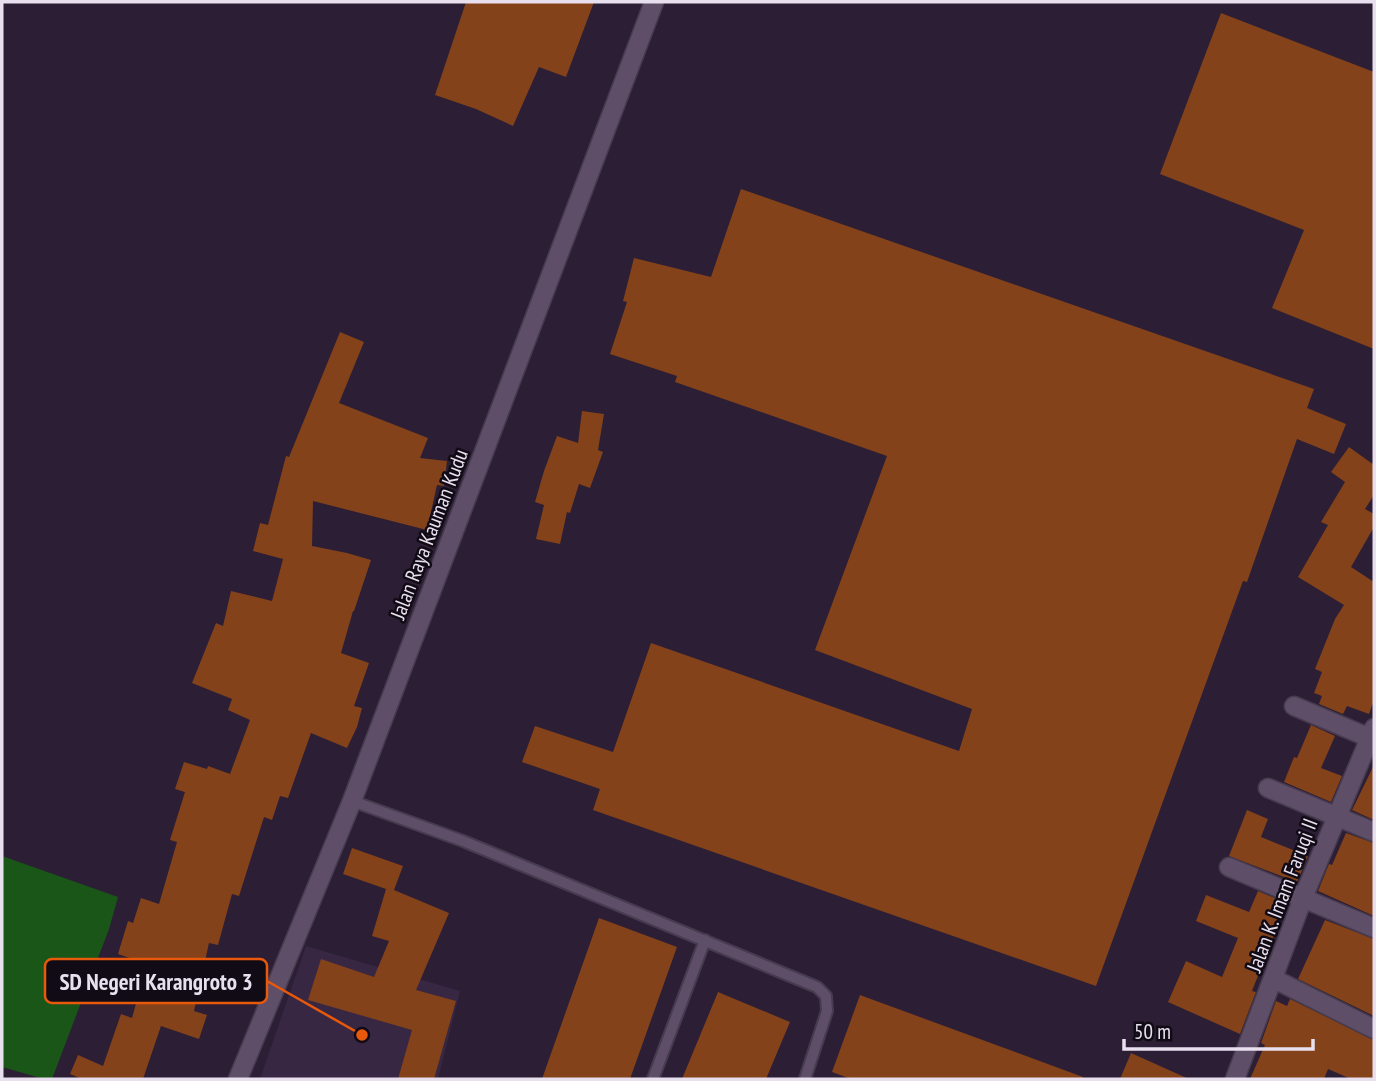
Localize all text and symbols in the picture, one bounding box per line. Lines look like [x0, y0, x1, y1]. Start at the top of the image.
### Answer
street label: Jalan Raya Kauman Kudu [384, 445, 474, 624]
street label: Jalan K. Imam Faruqi II [1240, 814, 1324, 977]
callout: SD Negeri Karangroto 3 [45, 959, 267, 1003]
text: SD Negeri Karangroto 3 [59, 967, 253, 996]
scale bar [1124, 1007, 1313, 1052]
text: 50 m [1134, 1018, 1171, 1045]

